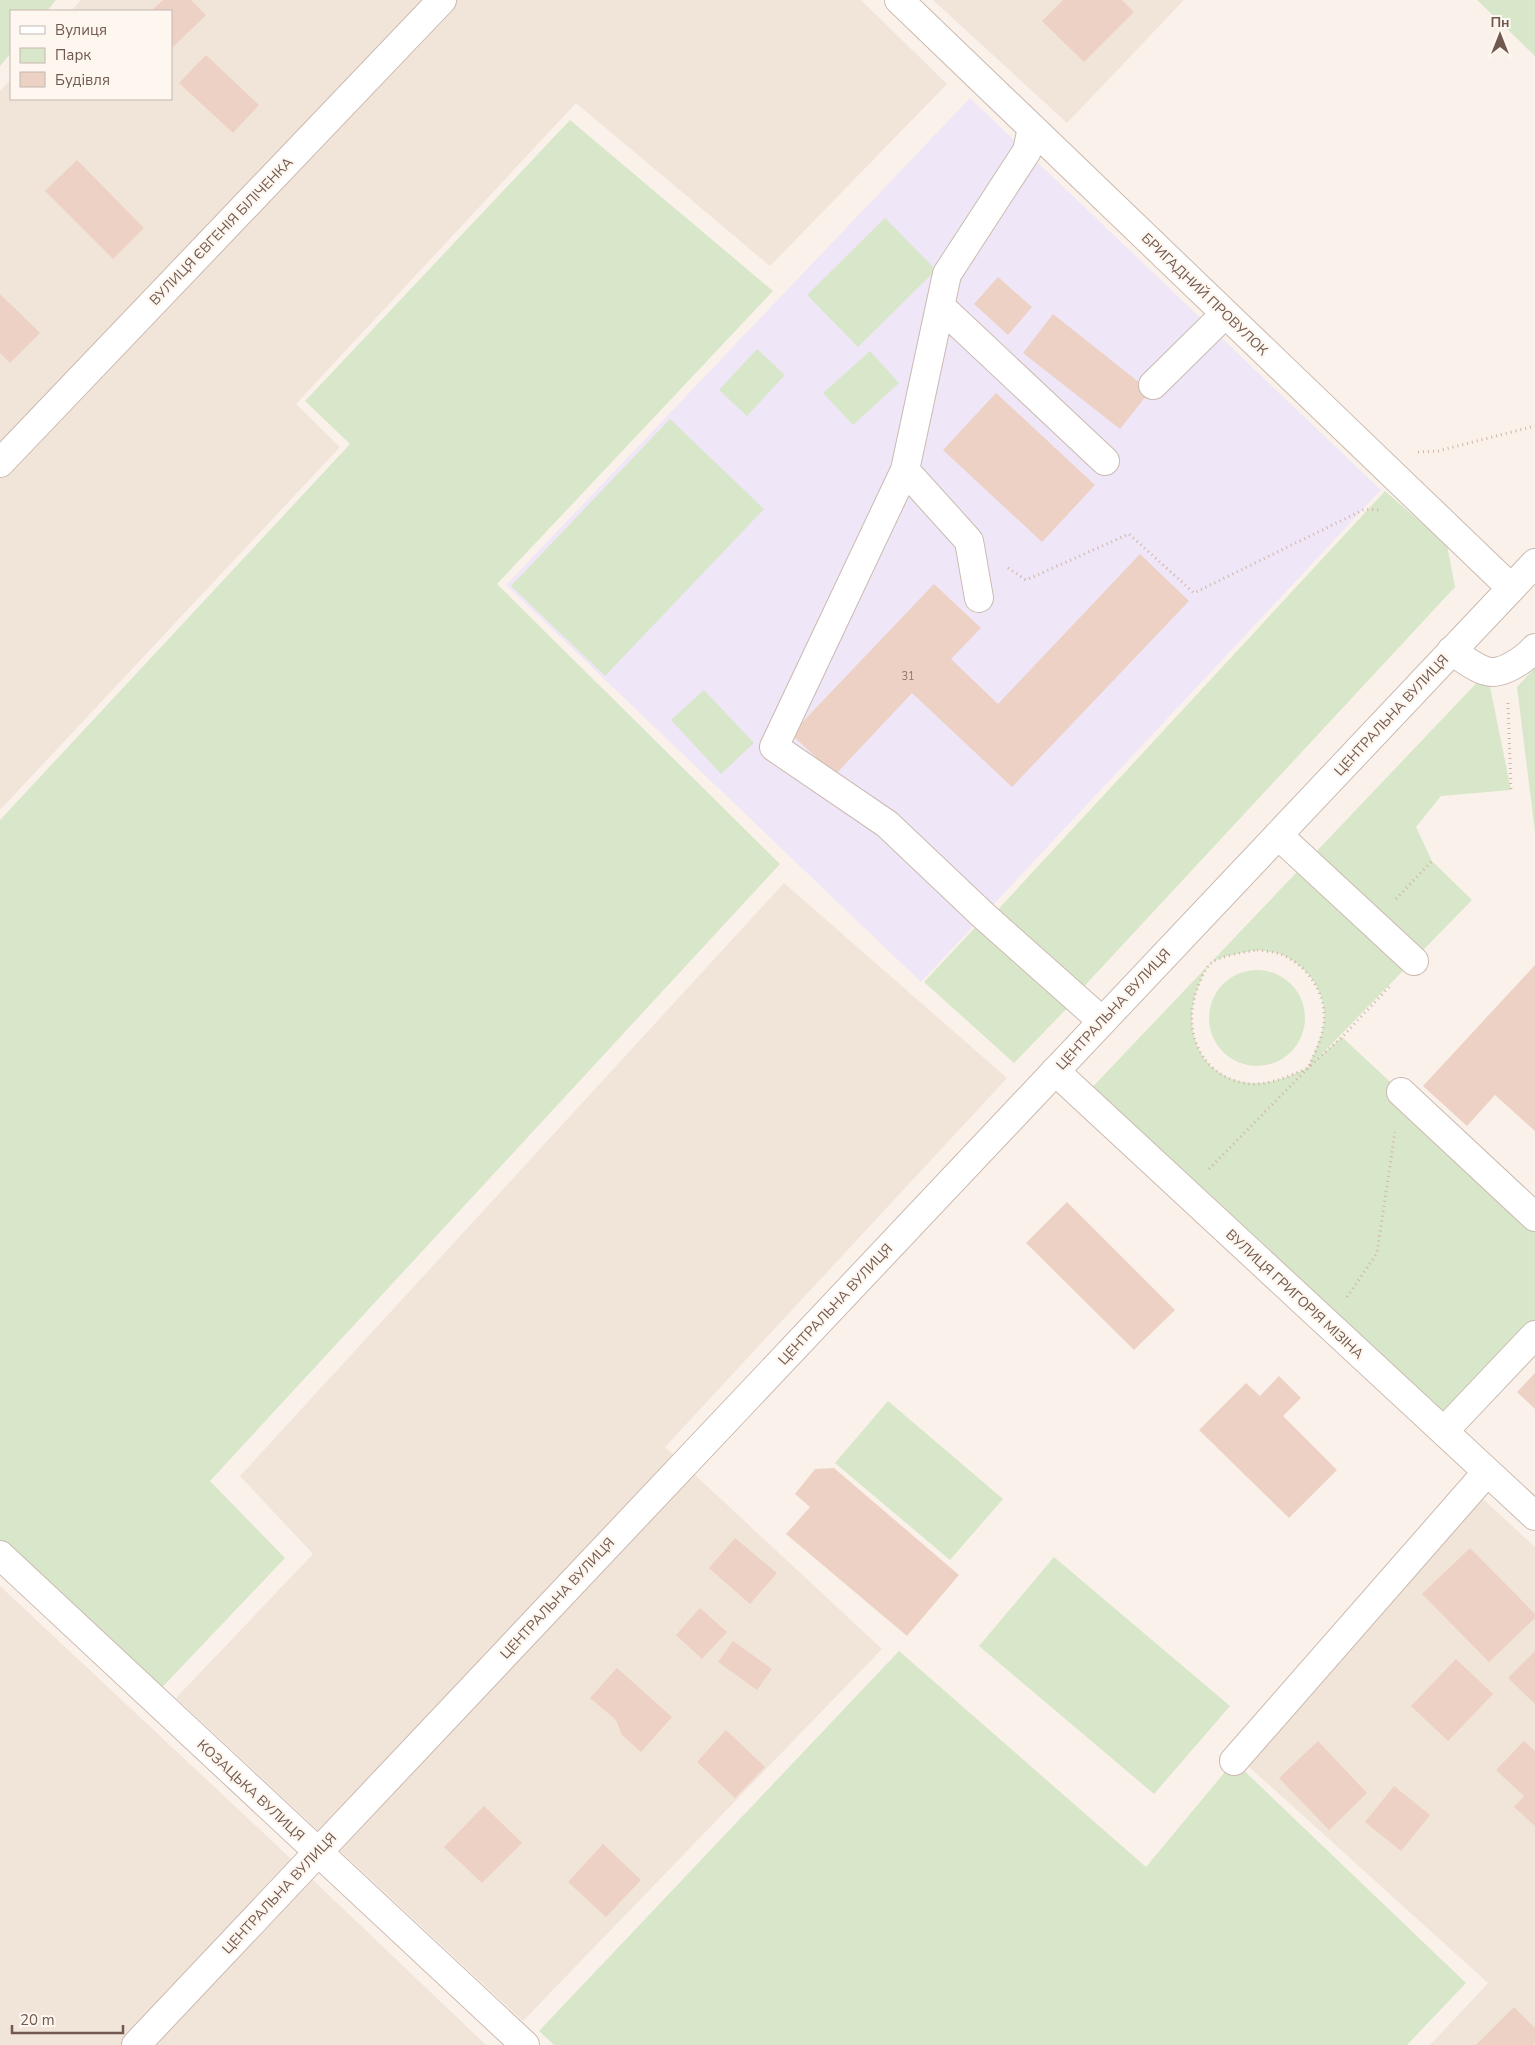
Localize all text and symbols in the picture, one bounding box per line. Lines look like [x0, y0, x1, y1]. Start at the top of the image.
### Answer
legend [10, 10, 172, 100]
north arrow [1475, 10, 1525, 60]
text: Пн [1490, 13, 1510, 32]
text: Вулиця [55, 20, 107, 40]
text: Парк [55, 45, 91, 65]
text: Будівля [55, 70, 110, 90]
street label: ВУЛИЦЯ ЄВГЕНІЯ БІЛІЧЕНКА [146, 153, 297, 309]
street label: БРИГАДНИЙ ПРОВУЛОК [1137, 229, 1272, 360]
street label: ЦЕНТРАЛЬНА ВУЛИЦЯ [1330, 650, 1453, 780]
house number: 31 [901, 669, 915, 684]
street label: ЦЕНТРАЛЬНА ВУЛИЦЯ [1052, 944, 1175, 1074]
street label: ВУЛИЦЯ ГРИГОРІЯ МІЗІНА [1222, 1225, 1368, 1363]
street label: ЦЕНТРАЛЬНА ВУЛИЦЯ [774, 1239, 897, 1369]
street label: ЦЕНТРАЛЬНА ВУЛИЦЯ [496, 1533, 619, 1663]
street label: КОЗАЦЬКА ВУЛИЦЯ [193, 1735, 309, 1845]
street label: ЦЕНТРАЛЬНА ВУЛИЦЯ [218, 1828, 341, 1958]
scale bar [12, 2002, 124, 2034]
text: 20 m [20, 2010, 55, 2030]

